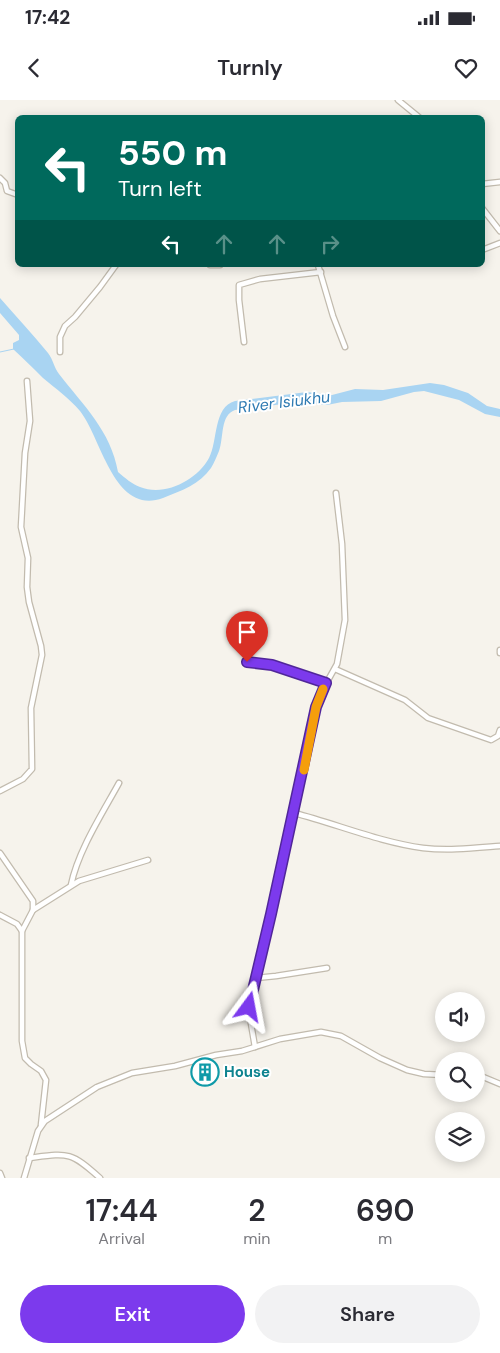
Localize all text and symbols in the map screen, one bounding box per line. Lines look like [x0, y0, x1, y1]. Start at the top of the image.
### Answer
text: 17:42 [25, 5, 70, 30]
text: Turnly [217, 53, 283, 82]
icon: back [20, 54, 48, 82]
icon: heart [452, 54, 480, 82]
text: 550 m [118, 130, 227, 176]
icon: left [35, 135, 100, 200]
text: Turn left [118, 174, 202, 203]
icon: left [157, 230, 185, 258]
icon: ahead [210, 230, 238, 258]
icon: ahead [263, 230, 291, 258]
icon: right [316, 230, 344, 258]
water label: River Isiukhu [237, 386, 331, 418]
pin [226, 611, 268, 662]
icon: arrive [233, 618, 261, 646]
position arrow [222, 980, 274, 1032]
map controls [435, 992, 485, 1162]
button: sound [435, 992, 485, 1042]
button: search [435, 1052, 485, 1102]
building icon: House [190, 1057, 220, 1087]
place label: House [224, 1062, 270, 1082]
button: layers [435, 1112, 485, 1162]
text: 17:44 [86, 1191, 158, 1230]
text: 2 [248, 1191, 265, 1230]
text: 690 [356, 1191, 414, 1230]
text: Arrival [98, 1228, 145, 1249]
text: min [243, 1228, 270, 1249]
text: m [378, 1228, 392, 1249]
button: Exit [20, 1285, 245, 1343]
button: Share [255, 1285, 480, 1343]

